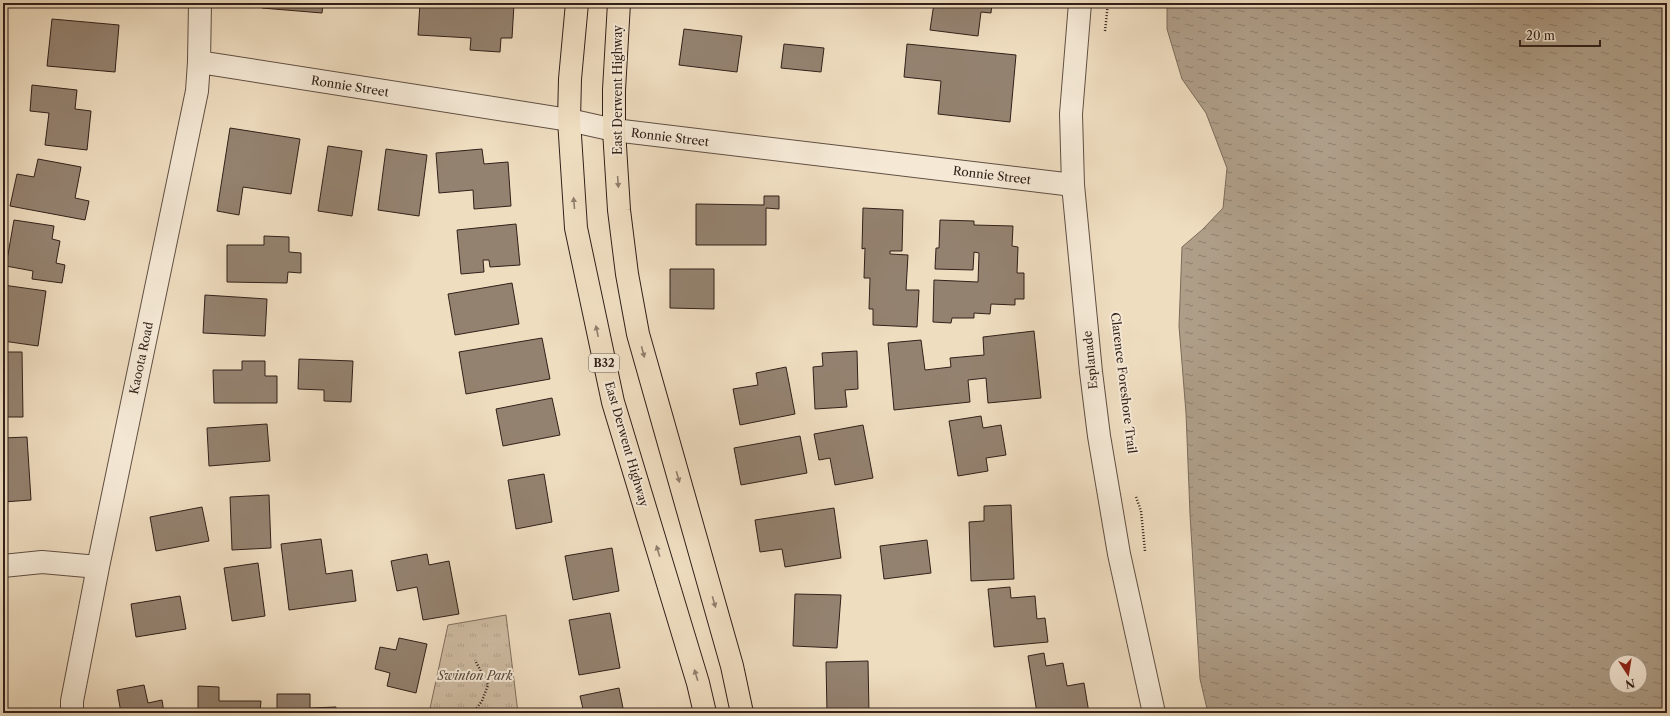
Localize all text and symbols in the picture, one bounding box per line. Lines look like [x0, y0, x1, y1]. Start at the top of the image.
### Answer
scale bar [1520, 22, 1600, 48]
street label: East Derwent Highway [610, 25, 625, 155]
text: 20 m [1526, 28, 1555, 43]
street label: Ronnie Street [310, 72, 391, 100]
street label: Ronnie Street [630, 125, 711, 149]
street label: Ronnie Street [952, 163, 1033, 187]
one-way arrow [614, 176, 621, 188]
one-way arrow [571, 197, 577, 209]
street label: Clarence Foreshore Trail [1108, 312, 1140, 455]
street label: Kaoota Road [126, 320, 156, 396]
one-way arrow [594, 325, 600, 337]
street label: Esplanade [1079, 330, 1101, 390]
one-way arrow [640, 346, 646, 358]
road number: B32 [589, 354, 619, 372]
street label: East Derwent Highway [602, 380, 652, 509]
one-way arrow [675, 471, 681, 483]
one-way arrow [655, 544, 661, 556]
one-way arrow [711, 596, 717, 608]
north arrow [1608, 654, 1648, 694]
park label: Swinton Park [436, 668, 513, 683]
one-way arrow [693, 669, 699, 681]
text: N [1624, 676, 1636, 692]

